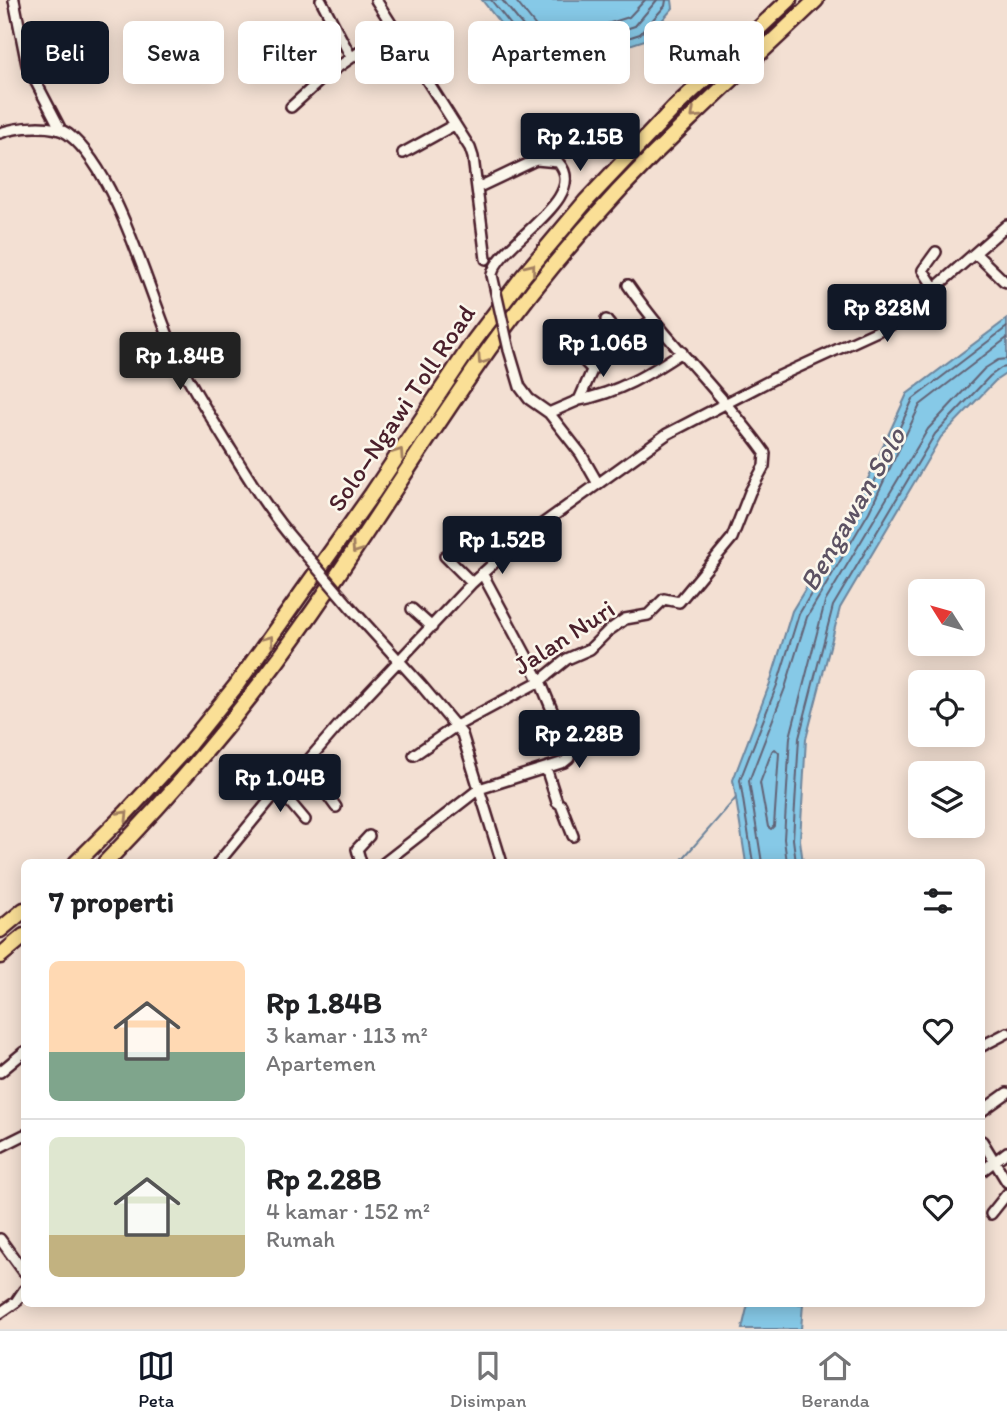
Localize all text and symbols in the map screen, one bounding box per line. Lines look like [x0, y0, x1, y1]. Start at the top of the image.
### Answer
chip: Beli [21, 21, 109, 84]
chip: Sewa [123, 21, 224, 84]
chip: Filter [238, 21, 341, 84]
chip: Baru [355, 21, 454, 84]
chip: Apartemen [468, 21, 630, 84]
chip: Rumah [644, 21, 764, 84]
one-way arrow [690, 105, 703, 118]
pin: Rp 2.15B [508, 114, 652, 173]
text: Rp 2.15B [537, 122, 623, 150]
one-way arrow [522, 263, 535, 275]
pin: Rp 828M [822, 284, 952, 344]
text: Rp 828M [843, 293, 931, 321]
street label: Solo–Ngawi Toll Road [320, 299, 482, 517]
pin: Rp 1.06B [531, 320, 675, 379]
text: Rp 1.06B [559, 328, 647, 356]
pin: Rp 1.84B [108, 332, 252, 392]
text: Rp 1.84B [136, 341, 224, 369]
one-way arrow [478, 352, 491, 365]
water label: Bengawan Solo [791, 421, 913, 597]
one-way arrow [391, 448, 403, 461]
pin: Rp 1.52B [430, 516, 574, 576]
text: Rp 1.52B [459, 525, 545, 553]
one-way arrow [352, 541, 364, 554]
north arrow [908, 579, 985, 656]
map controls [908, 579, 985, 838]
street label: Jalan Nuri [507, 592, 621, 682]
one-way arrow [261, 635, 273, 648]
button: locate [908, 670, 985, 747]
pin: Rp 2.28B [507, 710, 651, 770]
text: Rp 2.28B [535, 719, 623, 747]
pin: Rp 1.04B [208, 754, 352, 814]
button: layers [908, 761, 985, 838]
text: Rp 1.04B [235, 763, 325, 791]
one-way arrow [116, 810, 129, 823]
icon: filters [919, 882, 957, 920]
text: 7 properti [49, 883, 174, 920]
text: Rp 1.84B [266, 984, 382, 1021]
icon: home [105, 989, 189, 1073]
icon: heart [919, 1012, 957, 1050]
text: 3 kamar · 113 m² [266, 1021, 428, 1049]
text: Apartemen [266, 1049, 376, 1077]
text: Rp 2.28B [266, 1160, 382, 1197]
icon: home [105, 1165, 189, 1249]
icon: heart [919, 1188, 957, 1226]
text: 4 kamar · 152 m² [266, 1197, 430, 1225]
text: Rumah [266, 1225, 335, 1253]
tab: Peta [137, 1347, 175, 1412]
tab: Disimpan [450, 1347, 527, 1412]
tab: Beranda [801, 1347, 870, 1412]

